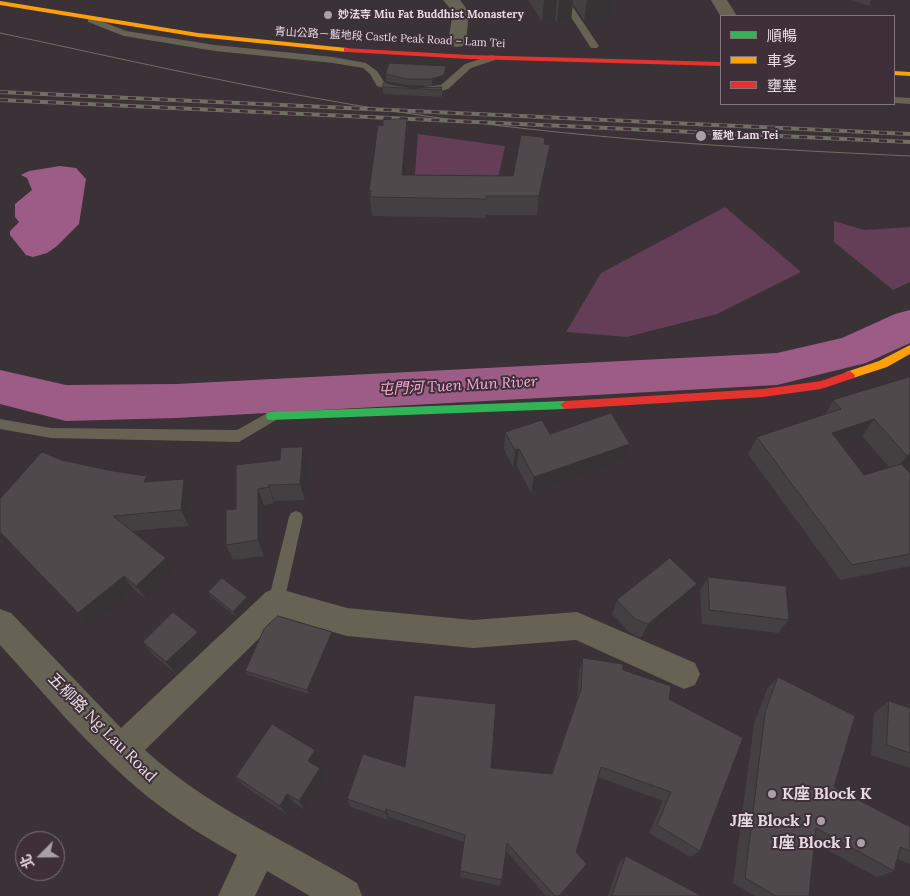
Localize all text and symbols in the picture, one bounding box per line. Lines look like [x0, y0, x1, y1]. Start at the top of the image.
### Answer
place label: 妙法寺 Miu Fat Buddhist Monastery [338, 8, 524, 22]
marker: 妙法寺 Miu Fat Buddhist Monastery [322, 9, 334, 21]
legend [720, 15, 895, 105]
street label: 青山公路－藍地段 Castle Peak Road – Lam Tei [274, 25, 506, 51]
text: 順暢 [767, 26, 797, 45]
text: 車多 [767, 51, 797, 70]
text: 壅塞 [767, 76, 797, 95]
marker: 藍地 Lam Tei [694, 129, 708, 143]
place label: 藍地 Lam Tei [712, 129, 778, 143]
water label: 屯門河 Tuen Mun River [378, 373, 538, 399]
street label: 五柳路 Ng Lau Road [44, 670, 160, 786]
place label: K座 Block K [782, 784, 871, 804]
marker: K座 Block K [766, 788, 778, 800]
place label: J座 Block J [730, 811, 811, 831]
marker: J座 Block J [815, 815, 827, 827]
north arrow [15, 831, 65, 881]
place label: I座 Block I [772, 833, 851, 853]
marker: I座 Block I [855, 837, 867, 849]
text: 北 [16, 852, 38, 871]

